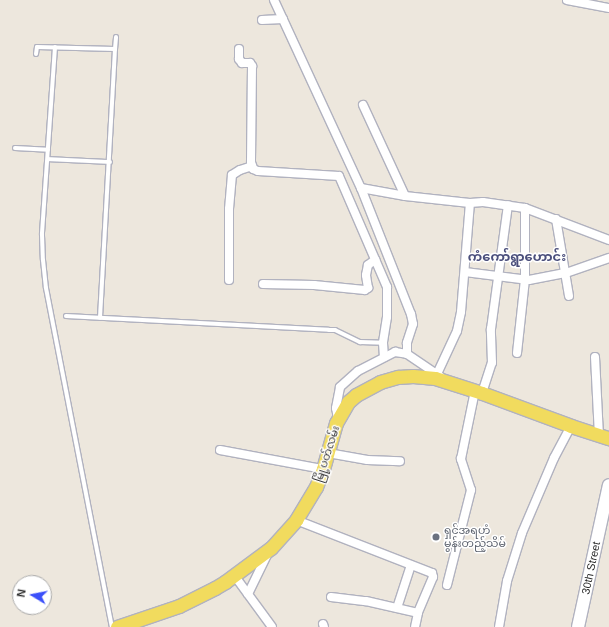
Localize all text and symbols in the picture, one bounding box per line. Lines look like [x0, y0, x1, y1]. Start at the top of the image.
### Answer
district label: ကံကော်ရွာဟောင်း [468, 249, 566, 265]
street label: မြို့ပတ်လမ်း [312, 424, 342, 484]
place label: ရှင်အရဟံ မွန်းတည့်သိမ် [444, 524, 506, 550]
marker: ရှင်အရဟံ မွန်းတည့်သိမ် [431, 532, 441, 542]
street label: 30th Street [579, 540, 603, 596]
north arrow [12, 575, 52, 615]
text: N [15, 588, 28, 598]

